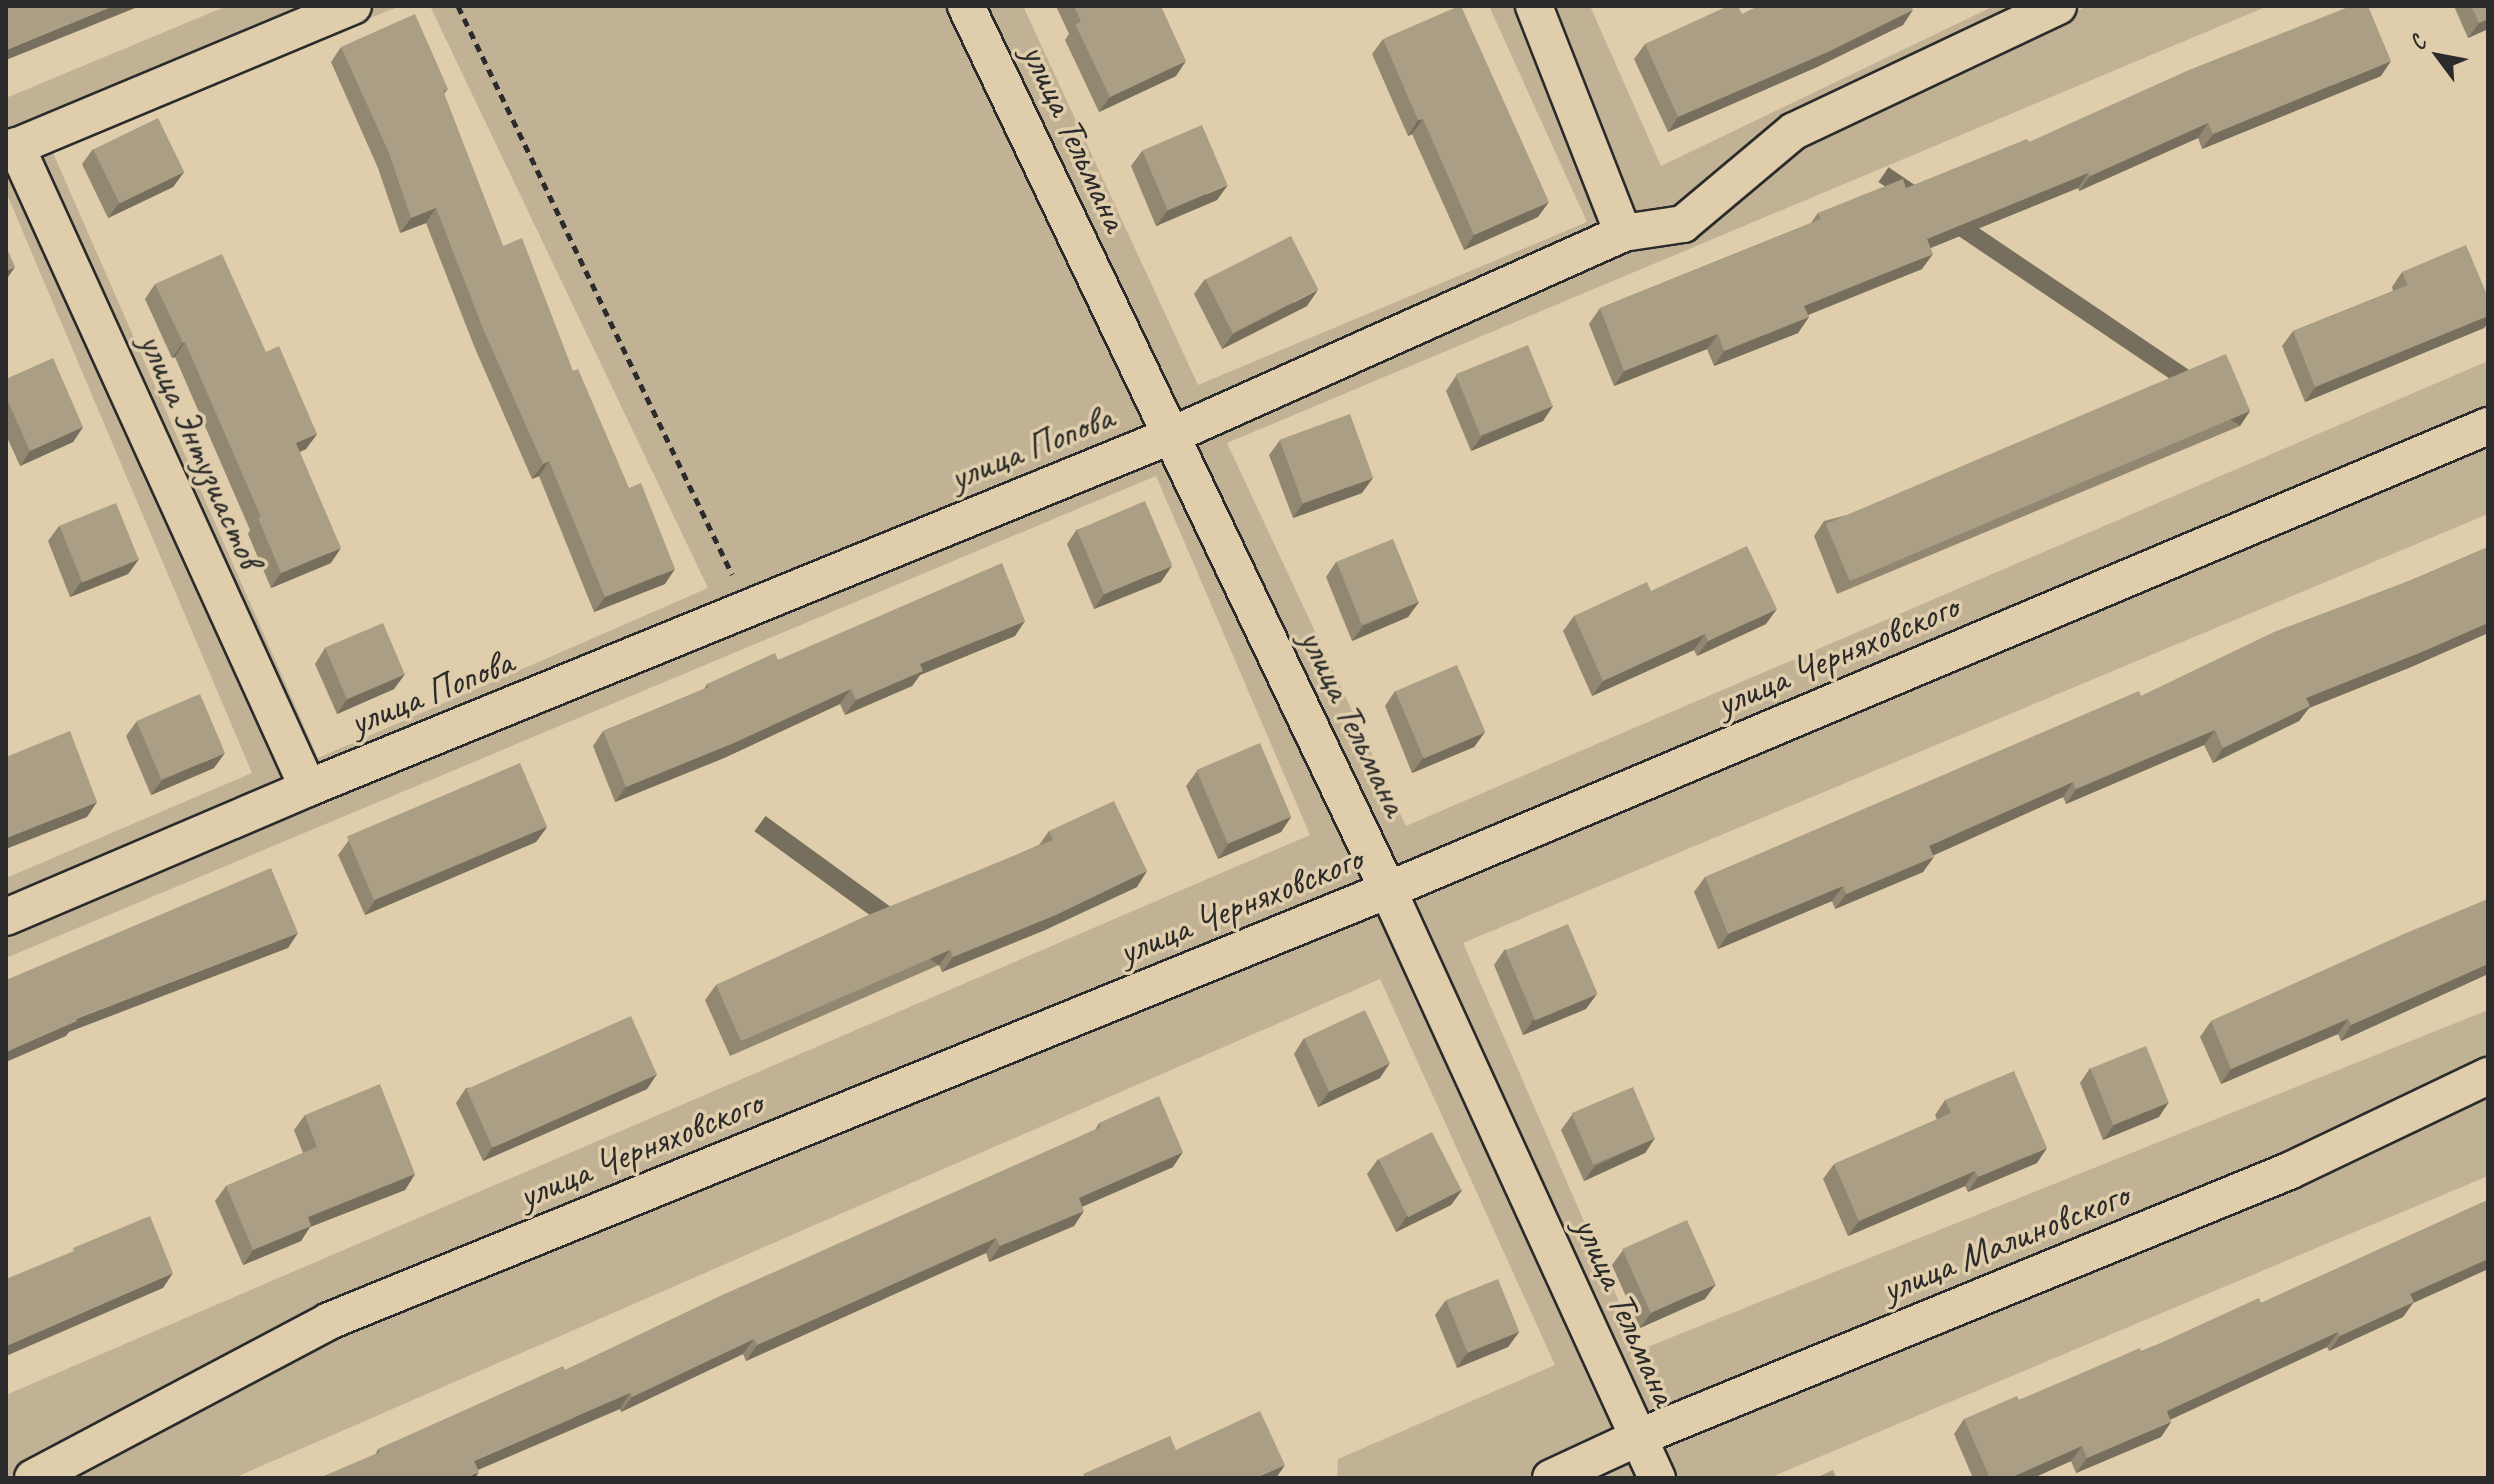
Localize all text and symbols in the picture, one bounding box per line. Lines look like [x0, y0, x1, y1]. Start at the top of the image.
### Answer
north arrow [2398, 16, 2478, 96]
text: С [2403, 31, 2432, 55]
street label: улица Тельмана [1013, 38, 1137, 236]
street label: улица Энтузиастов [128, 323, 274, 577]
street label: улица Попова [943, 394, 1119, 500]
street label: улица Черняховского [1709, 584, 1965, 726]
street label: улица Тельмана [1290, 623, 1418, 821]
street label: улица Попова [343, 639, 519, 745]
street label: улица Черняховского [1112, 835, 1368, 975]
street label: улица Черняховского [512, 1079, 768, 1219]
street label: улица Малиновского [1875, 1172, 2135, 1312]
street label: улица Тельмана [1565, 1212, 1687, 1410]

